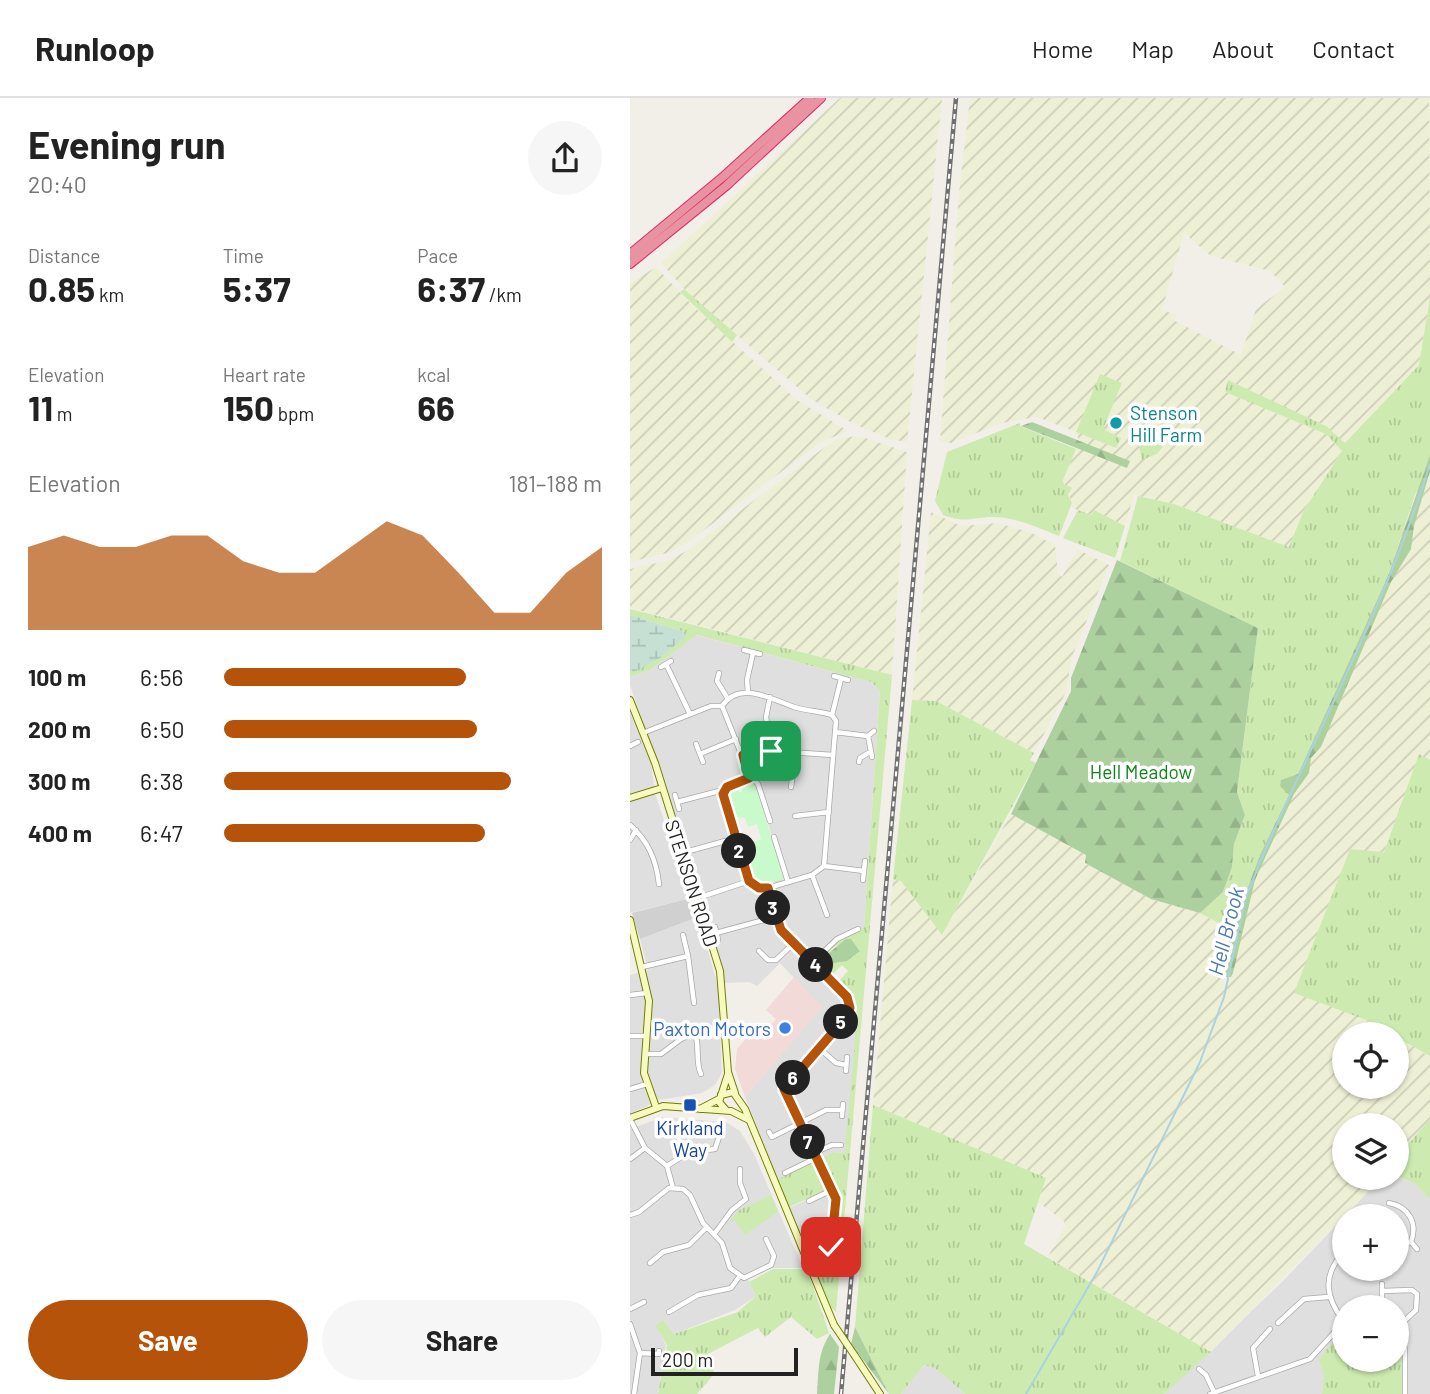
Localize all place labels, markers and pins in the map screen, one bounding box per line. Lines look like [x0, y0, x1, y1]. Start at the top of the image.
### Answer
place label: Stenson Hill Farm [1130, 401, 1202, 446]
marker: Stenson Hill Farm [1108, 415, 1124, 431]
pin [741, 721, 801, 781]
pin: 2 [722, 834, 756, 868]
pin: 3 [755, 890, 790, 926]
pin: 4 [798, 948, 834, 982]
pin: 5 [824, 1004, 858, 1040]
place label: Paxton Motors [653, 1017, 771, 1040]
marker: Paxton Motors [777, 1020, 793, 1036]
pin: 6 [776, 1060, 810, 1096]
marker: Kirkland Way [682, 1097, 698, 1113]
place label: Kirkland Way [656, 1116, 724, 1161]
pin: 7 [790, 1124, 826, 1160]
pin [801, 1217, 861, 1277]

